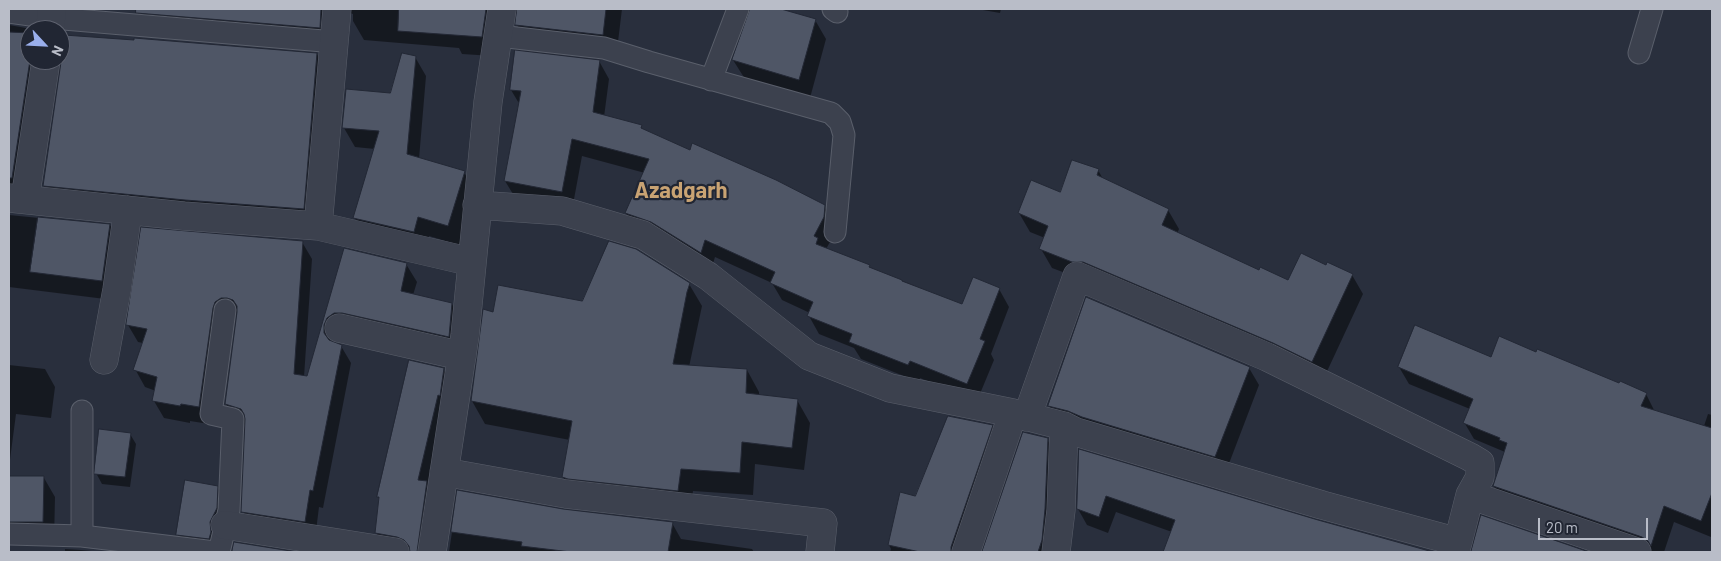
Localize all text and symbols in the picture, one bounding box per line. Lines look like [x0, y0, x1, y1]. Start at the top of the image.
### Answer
north arrow [20, 20, 70, 70]
text: N [48, 43, 68, 59]
district label: Azadgarh [634, 178, 728, 204]
scale bar [1541, 508, 1651, 540]
text: 20 m [1546, 518, 1578, 536]

